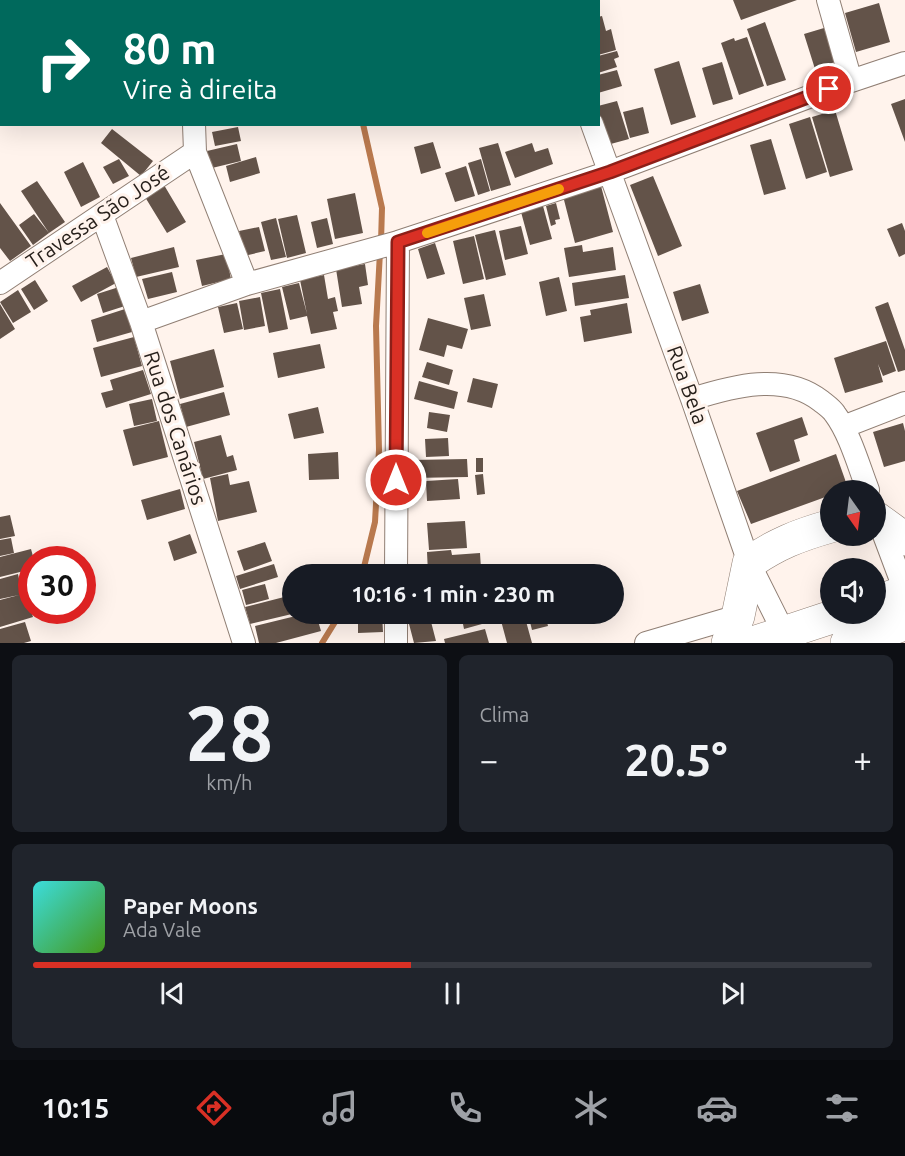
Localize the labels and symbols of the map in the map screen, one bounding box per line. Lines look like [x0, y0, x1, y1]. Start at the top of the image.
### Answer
pin [803, 63, 854, 114]
street label: Travessa São José [21, 159, 174, 273]
street label: Rua Bela [663, 342, 713, 427]
street label: Rua dos Canários [140, 348, 212, 508]
position arrow [364, 448, 428, 512]
north arrow [820, 480, 886, 546]
speed limit sign: 30 [18, 546, 96, 624]

